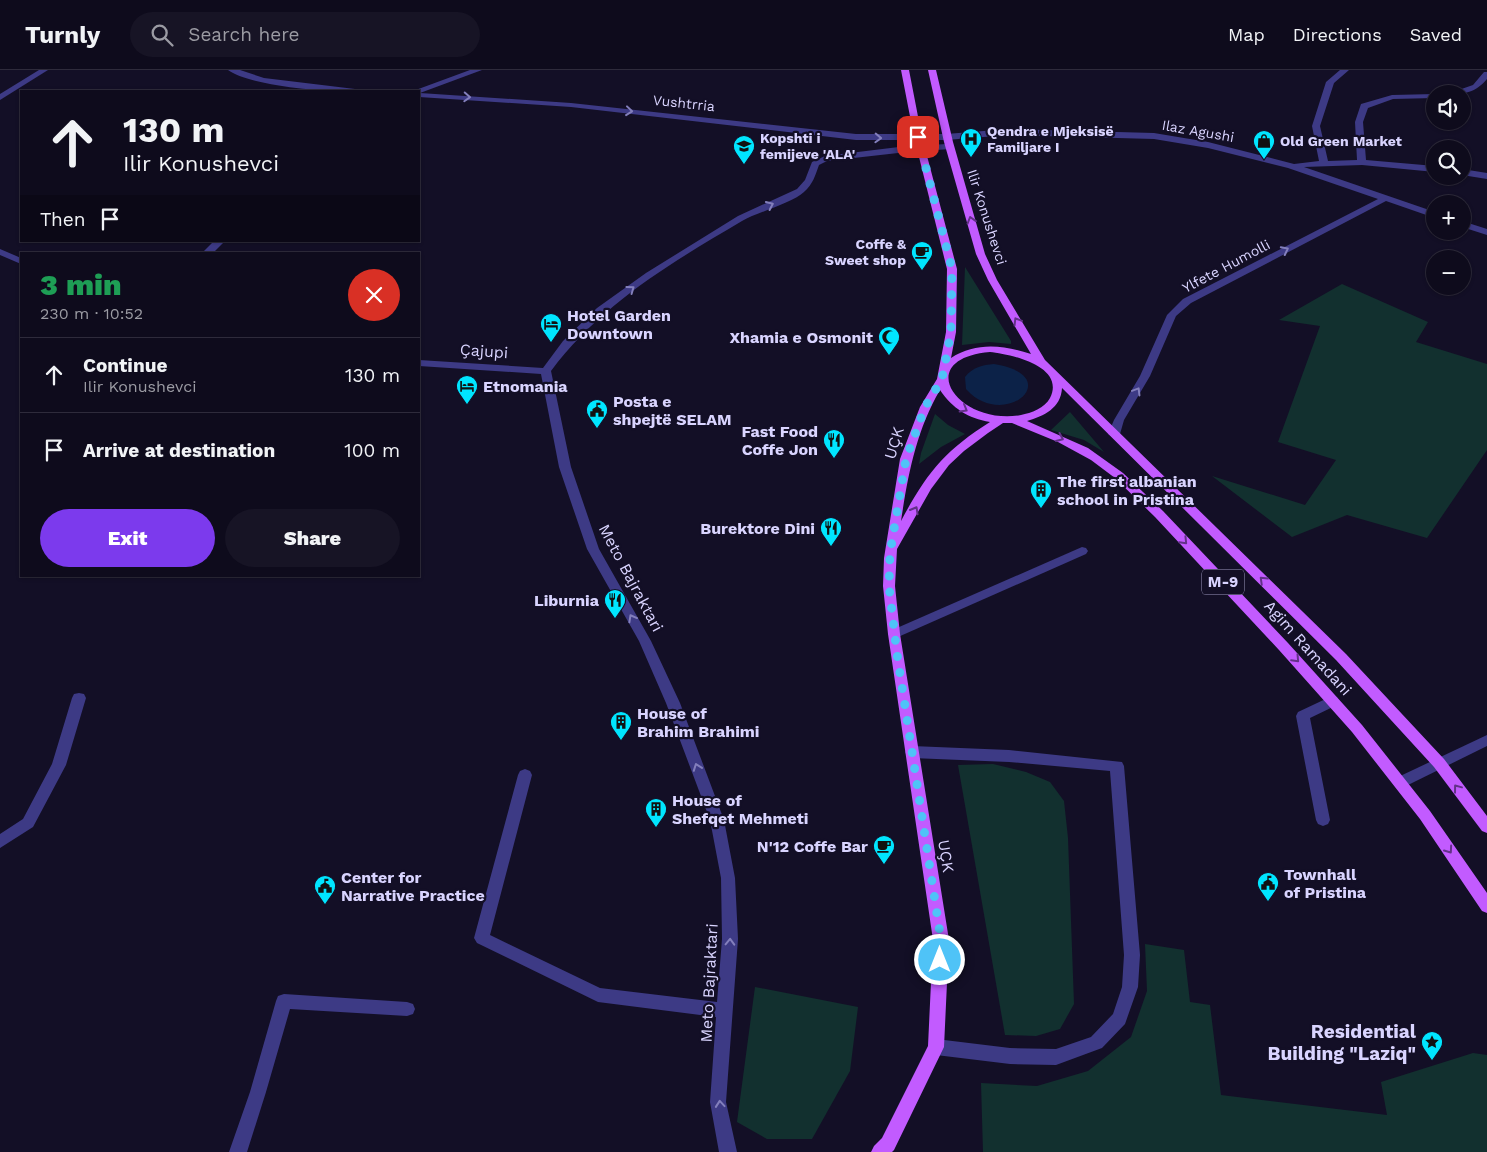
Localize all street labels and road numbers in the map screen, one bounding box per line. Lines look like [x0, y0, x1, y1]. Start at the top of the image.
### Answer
street label: Vushtrria [652, 92, 716, 114]
street label: Ilaz Agushi [1161, 117, 1235, 145]
street label: Ilir Konushevci [964, 167, 1010, 267]
street label: Ylfete Humolli [1179, 236, 1273, 296]
street label: Çajupi [459, 340, 509, 362]
street label: UÇK [880, 424, 908, 461]
street label: Meto Bajraktari [595, 521, 667, 635]
road number: M-9 [1202, 570, 1244, 594]
street label: Agim Ramadani [1260, 597, 1356, 699]
street label: UÇK [934, 838, 958, 874]
street label: Meto Bajraktari [696, 923, 722, 1043]

